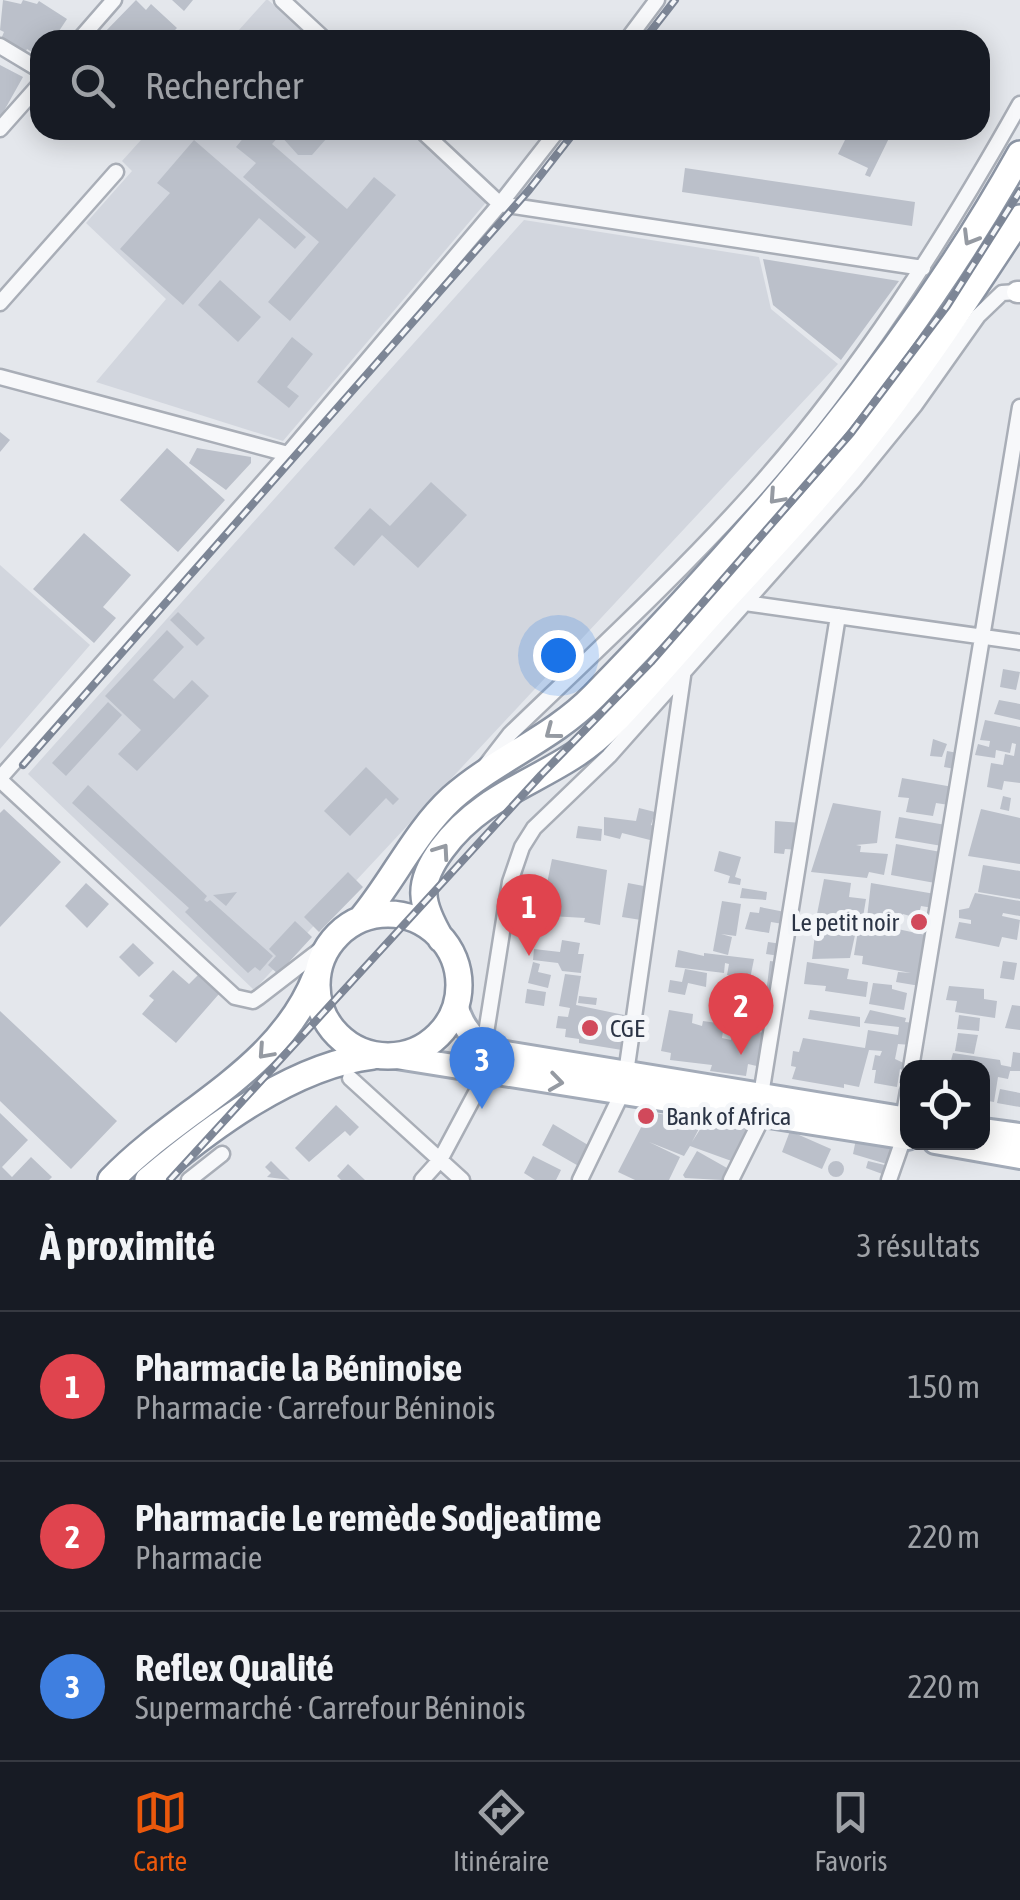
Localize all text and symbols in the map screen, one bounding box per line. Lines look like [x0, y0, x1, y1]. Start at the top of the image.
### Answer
search box [30, 30, 990, 140]
icon: search [65, 58, 120, 113]
text: Rechercher [145, 64, 303, 107]
one-way arrow [964, 227, 983, 245]
one-way arrow [770, 485, 788, 504]
your location [533, 630, 584, 681]
one-way arrow [545, 720, 563, 738]
one-way arrow [430, 844, 448, 862]
pin: 1 [496, 874, 562, 956]
place label: Le petit noir [791, 908, 900, 936]
marker: Le petit noir [908, 911, 930, 933]
pin: 2 [708, 972, 774, 1055]
place label: CGE [610, 1014, 645, 1042]
marker: CGE [579, 1017, 601, 1039]
pin: 3 [450, 1026, 514, 1109]
one-way arrow [259, 1040, 277, 1059]
map controls [900, 1060, 990, 1150]
button: locate [900, 1060, 990, 1150]
one-way arrow [548, 1070, 564, 1091]
place label: Bank of Africa [666, 1102, 791, 1130]
marker: Bank of Africa [635, 1105, 657, 1127]
text: À proximité [40, 1221, 215, 1269]
text: 3 résultats [857, 1227, 980, 1264]
text: Pharmacie la Béninoise [135, 1346, 462, 1389]
text: 1 [65, 1368, 80, 1405]
text: 150 m [907, 1368, 980, 1405]
text: Pharmacie · Carrefour Béninois [135, 1389, 495, 1426]
text: Pharmacie Le remède Sodjeatime [135, 1496, 602, 1539]
text: 2 [65, 1518, 80, 1555]
text: 220 m [907, 1518, 980, 1555]
text: Pharmacie [135, 1539, 262, 1576]
text: Reflex Qualité [135, 1646, 334, 1689]
text: 3 [65, 1668, 80, 1705]
text: 220 m [907, 1668, 980, 1705]
text: Supermarché · Carrefour Béninois [135, 1689, 526, 1726]
tab: Carte [133, 1785, 188, 1877]
tab: Itinéraire [453, 1785, 549, 1877]
tab: Favoris [815, 1785, 887, 1877]

